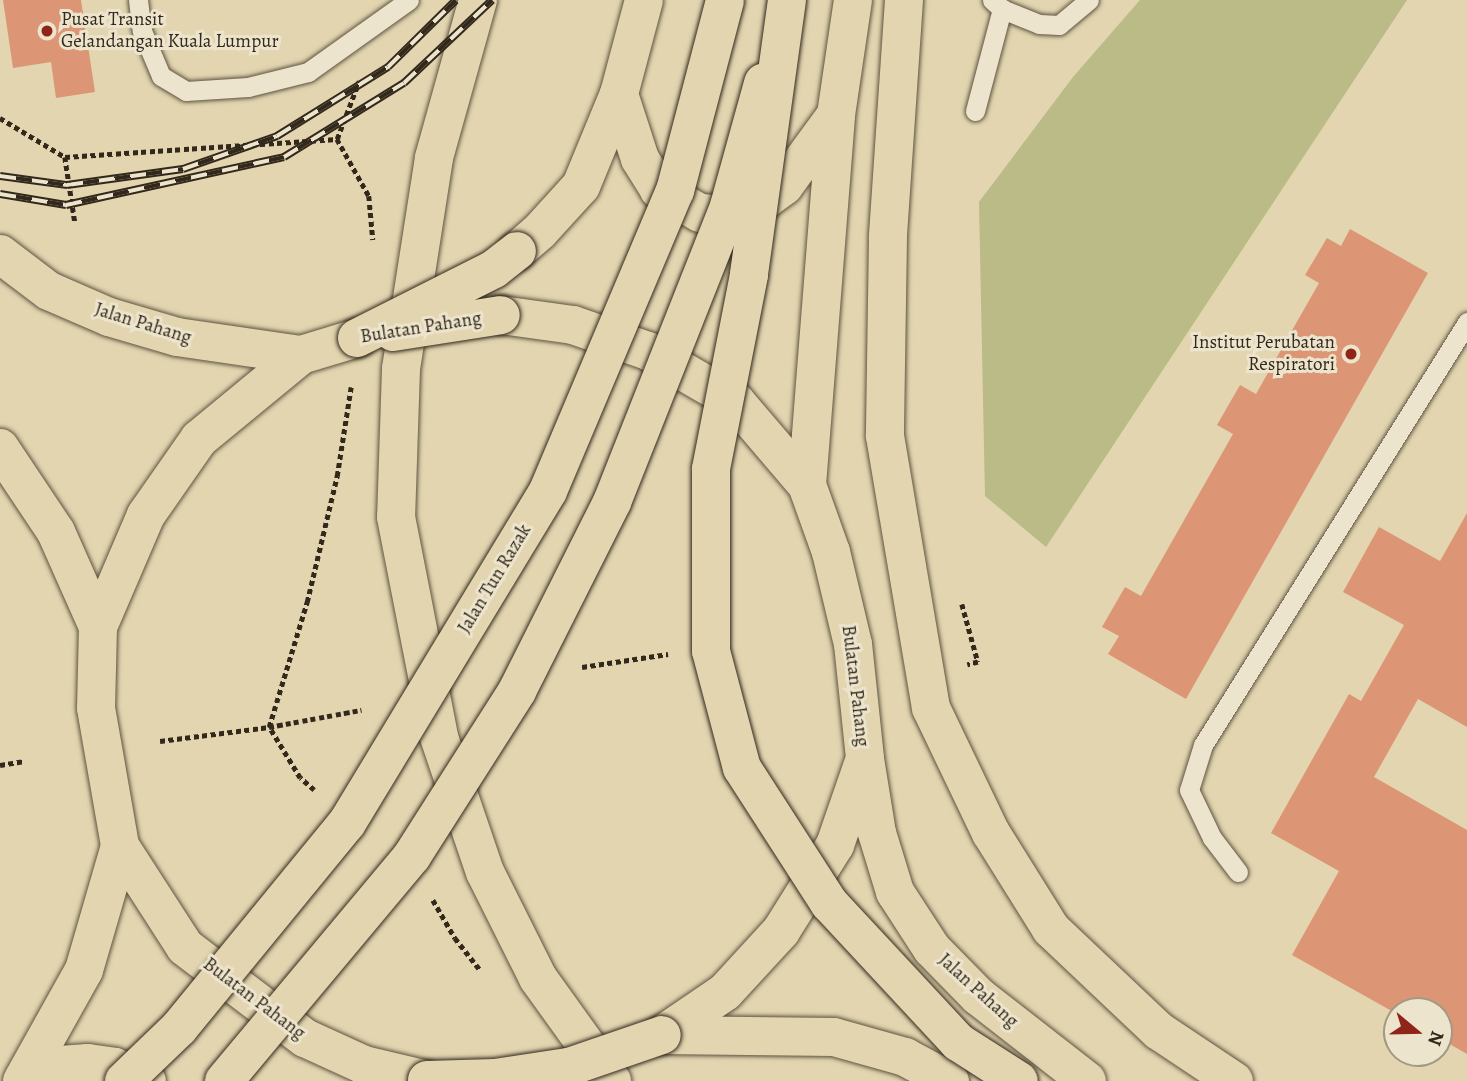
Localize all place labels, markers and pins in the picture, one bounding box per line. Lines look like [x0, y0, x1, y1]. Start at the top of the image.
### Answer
place label: Pusat Transit Gelandangan Kuala Lumpur [61, 9, 279, 53]
marker: Pusat Transit Gelandangan Kuala Lumpur [39, 23, 55, 39]
place label: Institut Perubatan Respiratori [1192, 332, 1335, 376]
marker: Institut Perubatan Respiratori [1341, 344, 1361, 364]

